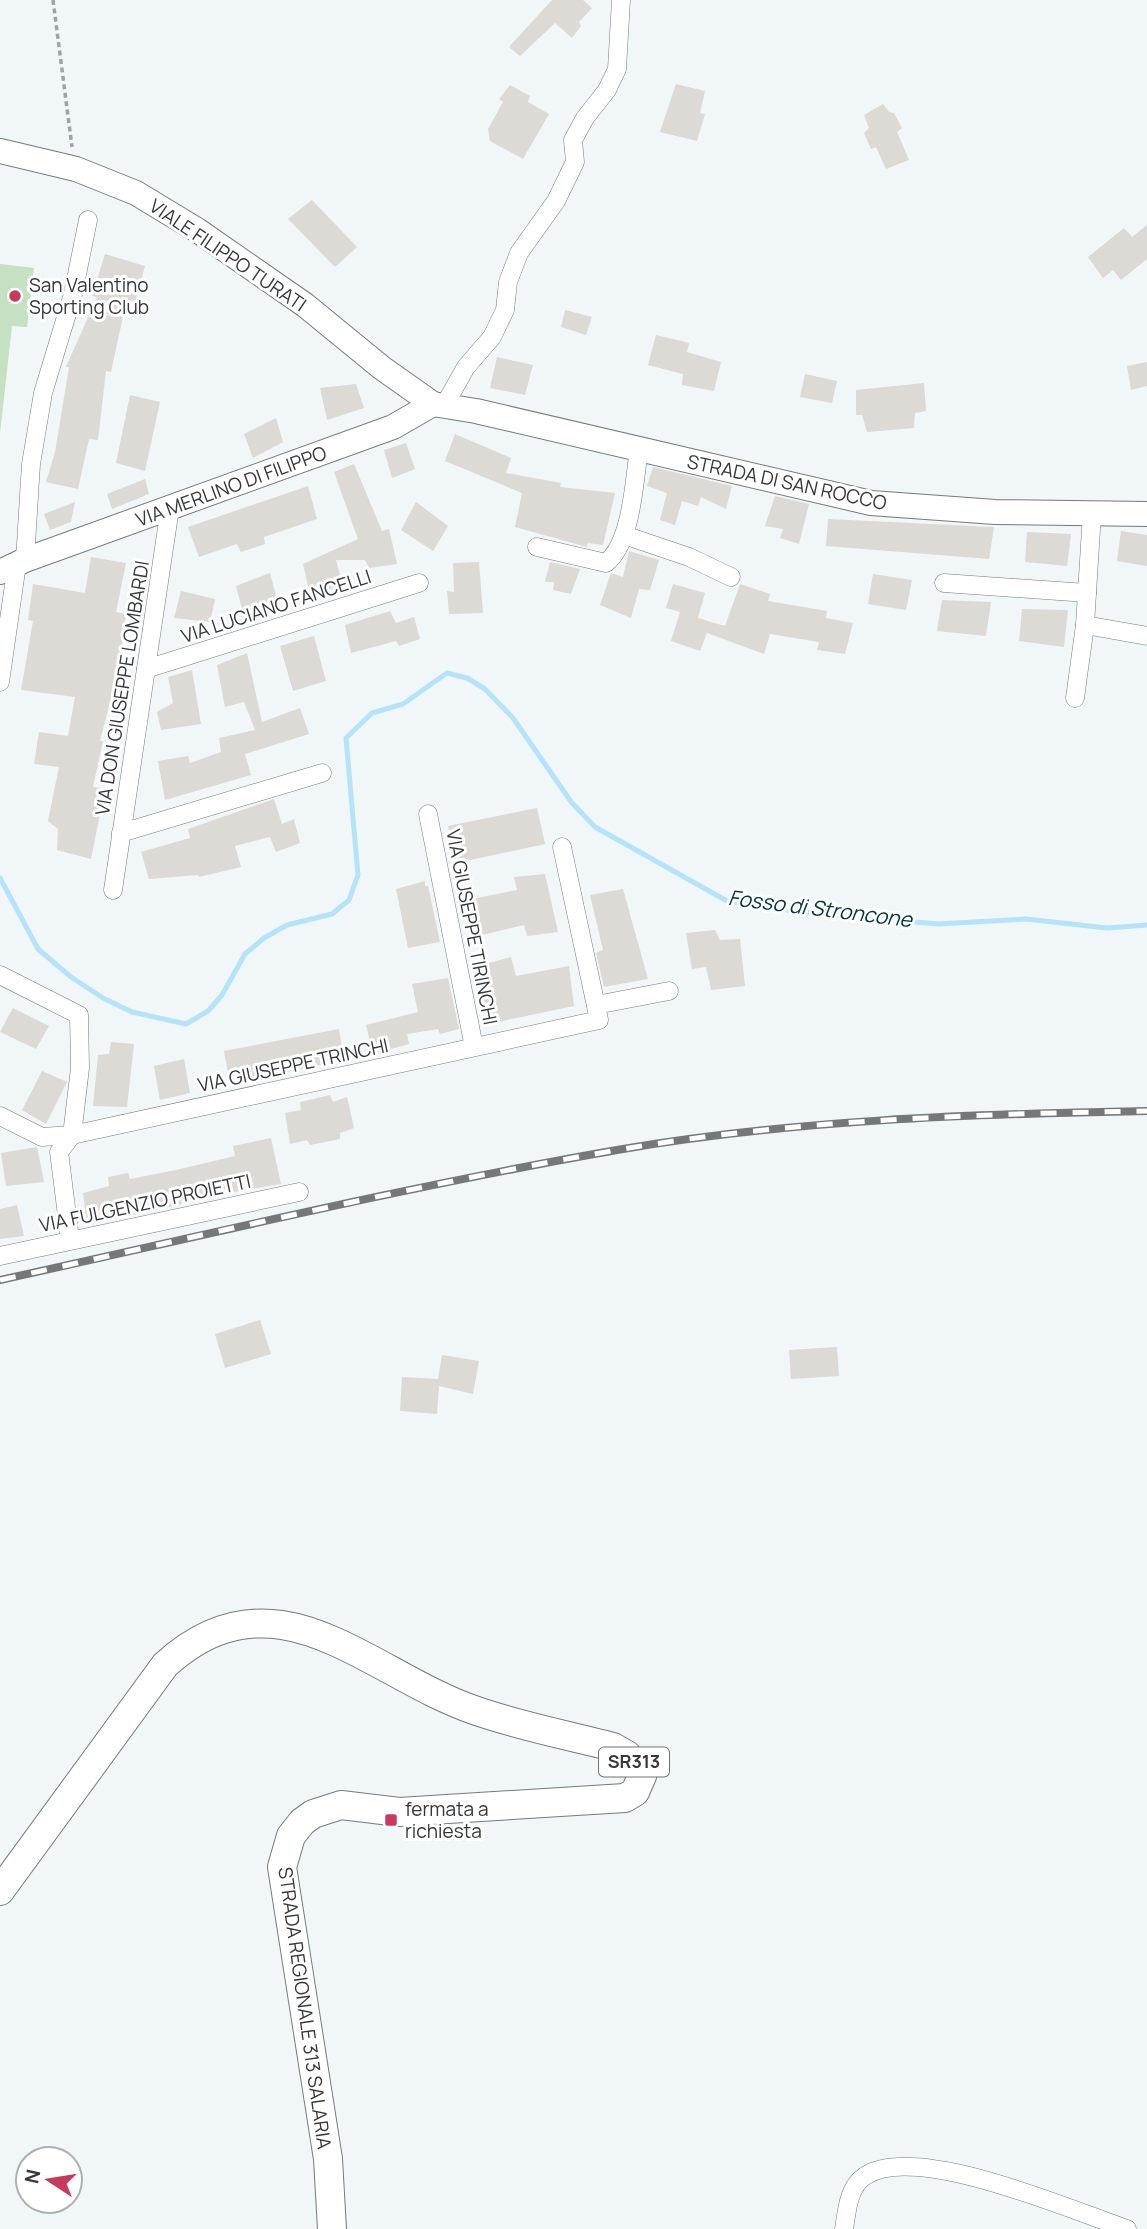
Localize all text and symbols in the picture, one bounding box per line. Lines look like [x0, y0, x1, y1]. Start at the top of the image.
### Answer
street label: VIALE FILIPPO TURATI [144, 193, 312, 317]
place label: San Valentino Sporting Club [29, 272, 149, 320]
marker: San Valentino Sporting Club [7, 288, 23, 304]
street label: VIA MERLINO DI FILIPPO [132, 439, 330, 533]
street label: STRADA DI SAN ROCCO [685, 448, 889, 516]
street label: VIA DON GIUSEPPE LOMBARDI [89, 559, 155, 817]
street label: VIA LUCIANO FANCELLI [178, 563, 374, 649]
street label: VIA GIUSEPPE TIRINCHI [440, 827, 504, 1027]
water label: Fosso di Stroncone [727, 883, 915, 933]
street label: VIA GIUSEPPE TRINCHI [195, 1032, 391, 1098]
street label: VIA FULGENZIO PROIETTI [37, 1168, 253, 1238]
road number: SR313 [599, 1748, 669, 1777]
place label: fermata a richiesta [405, 1796, 489, 1844]
marker: fermata a richiesta [383, 1812, 399, 1828]
street label: STRADA REGIONALE 313 SALARIA [272, 1865, 338, 2151]
north arrow [14, 2145, 84, 2215]
text: N [18, 2167, 47, 2186]

